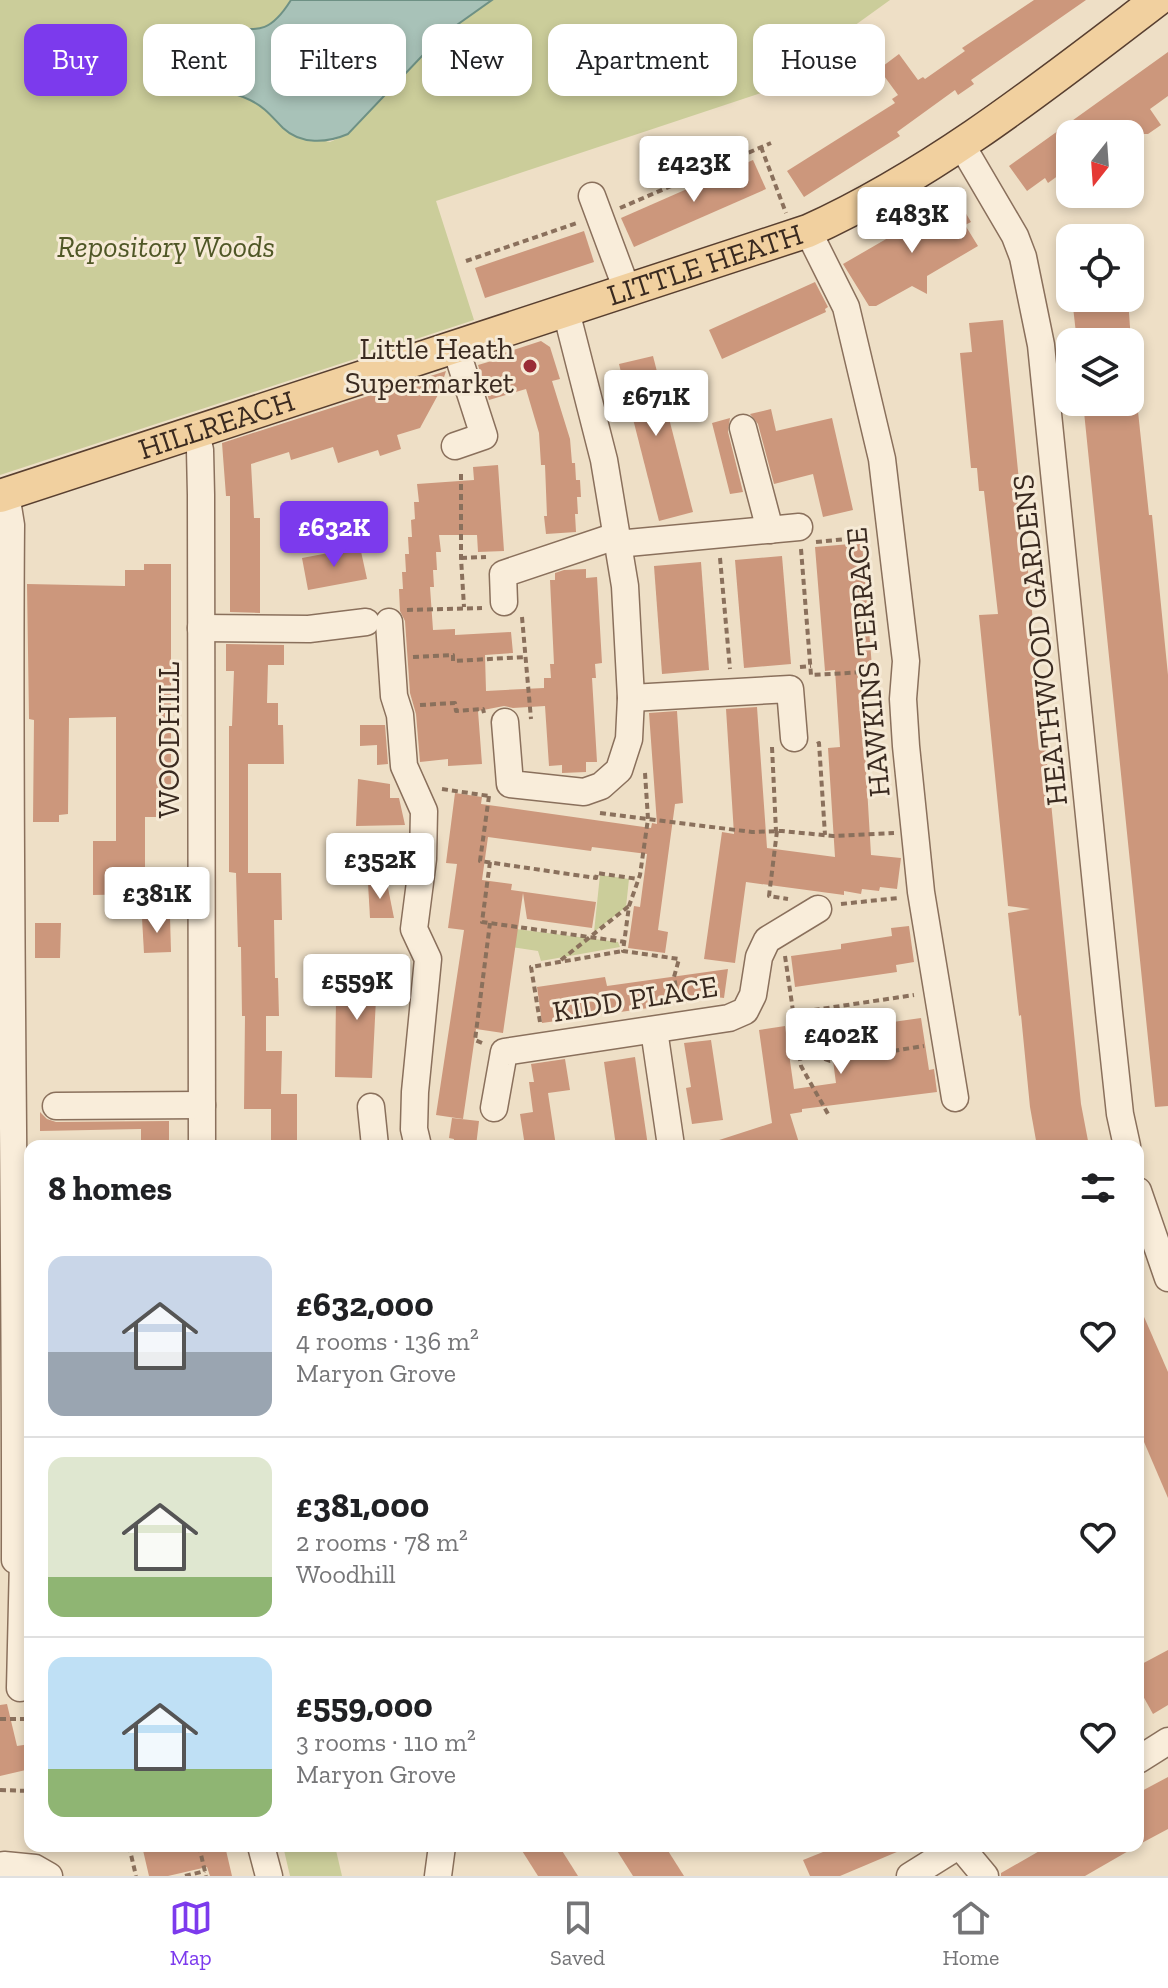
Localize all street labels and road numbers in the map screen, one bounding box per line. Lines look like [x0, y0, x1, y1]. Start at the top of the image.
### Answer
street label: LITTLE HEATH [603, 216, 807, 314]
street label: HILLREACH [134, 383, 299, 467]
street label: HEATHWOOD GARDENS [1005, 473, 1075, 807]
street label: HAWKINS TERRACE [838, 526, 898, 798]
street label: WOODHILL [151, 662, 187, 818]
street label: KIDD PLACE [550, 968, 720, 1030]

